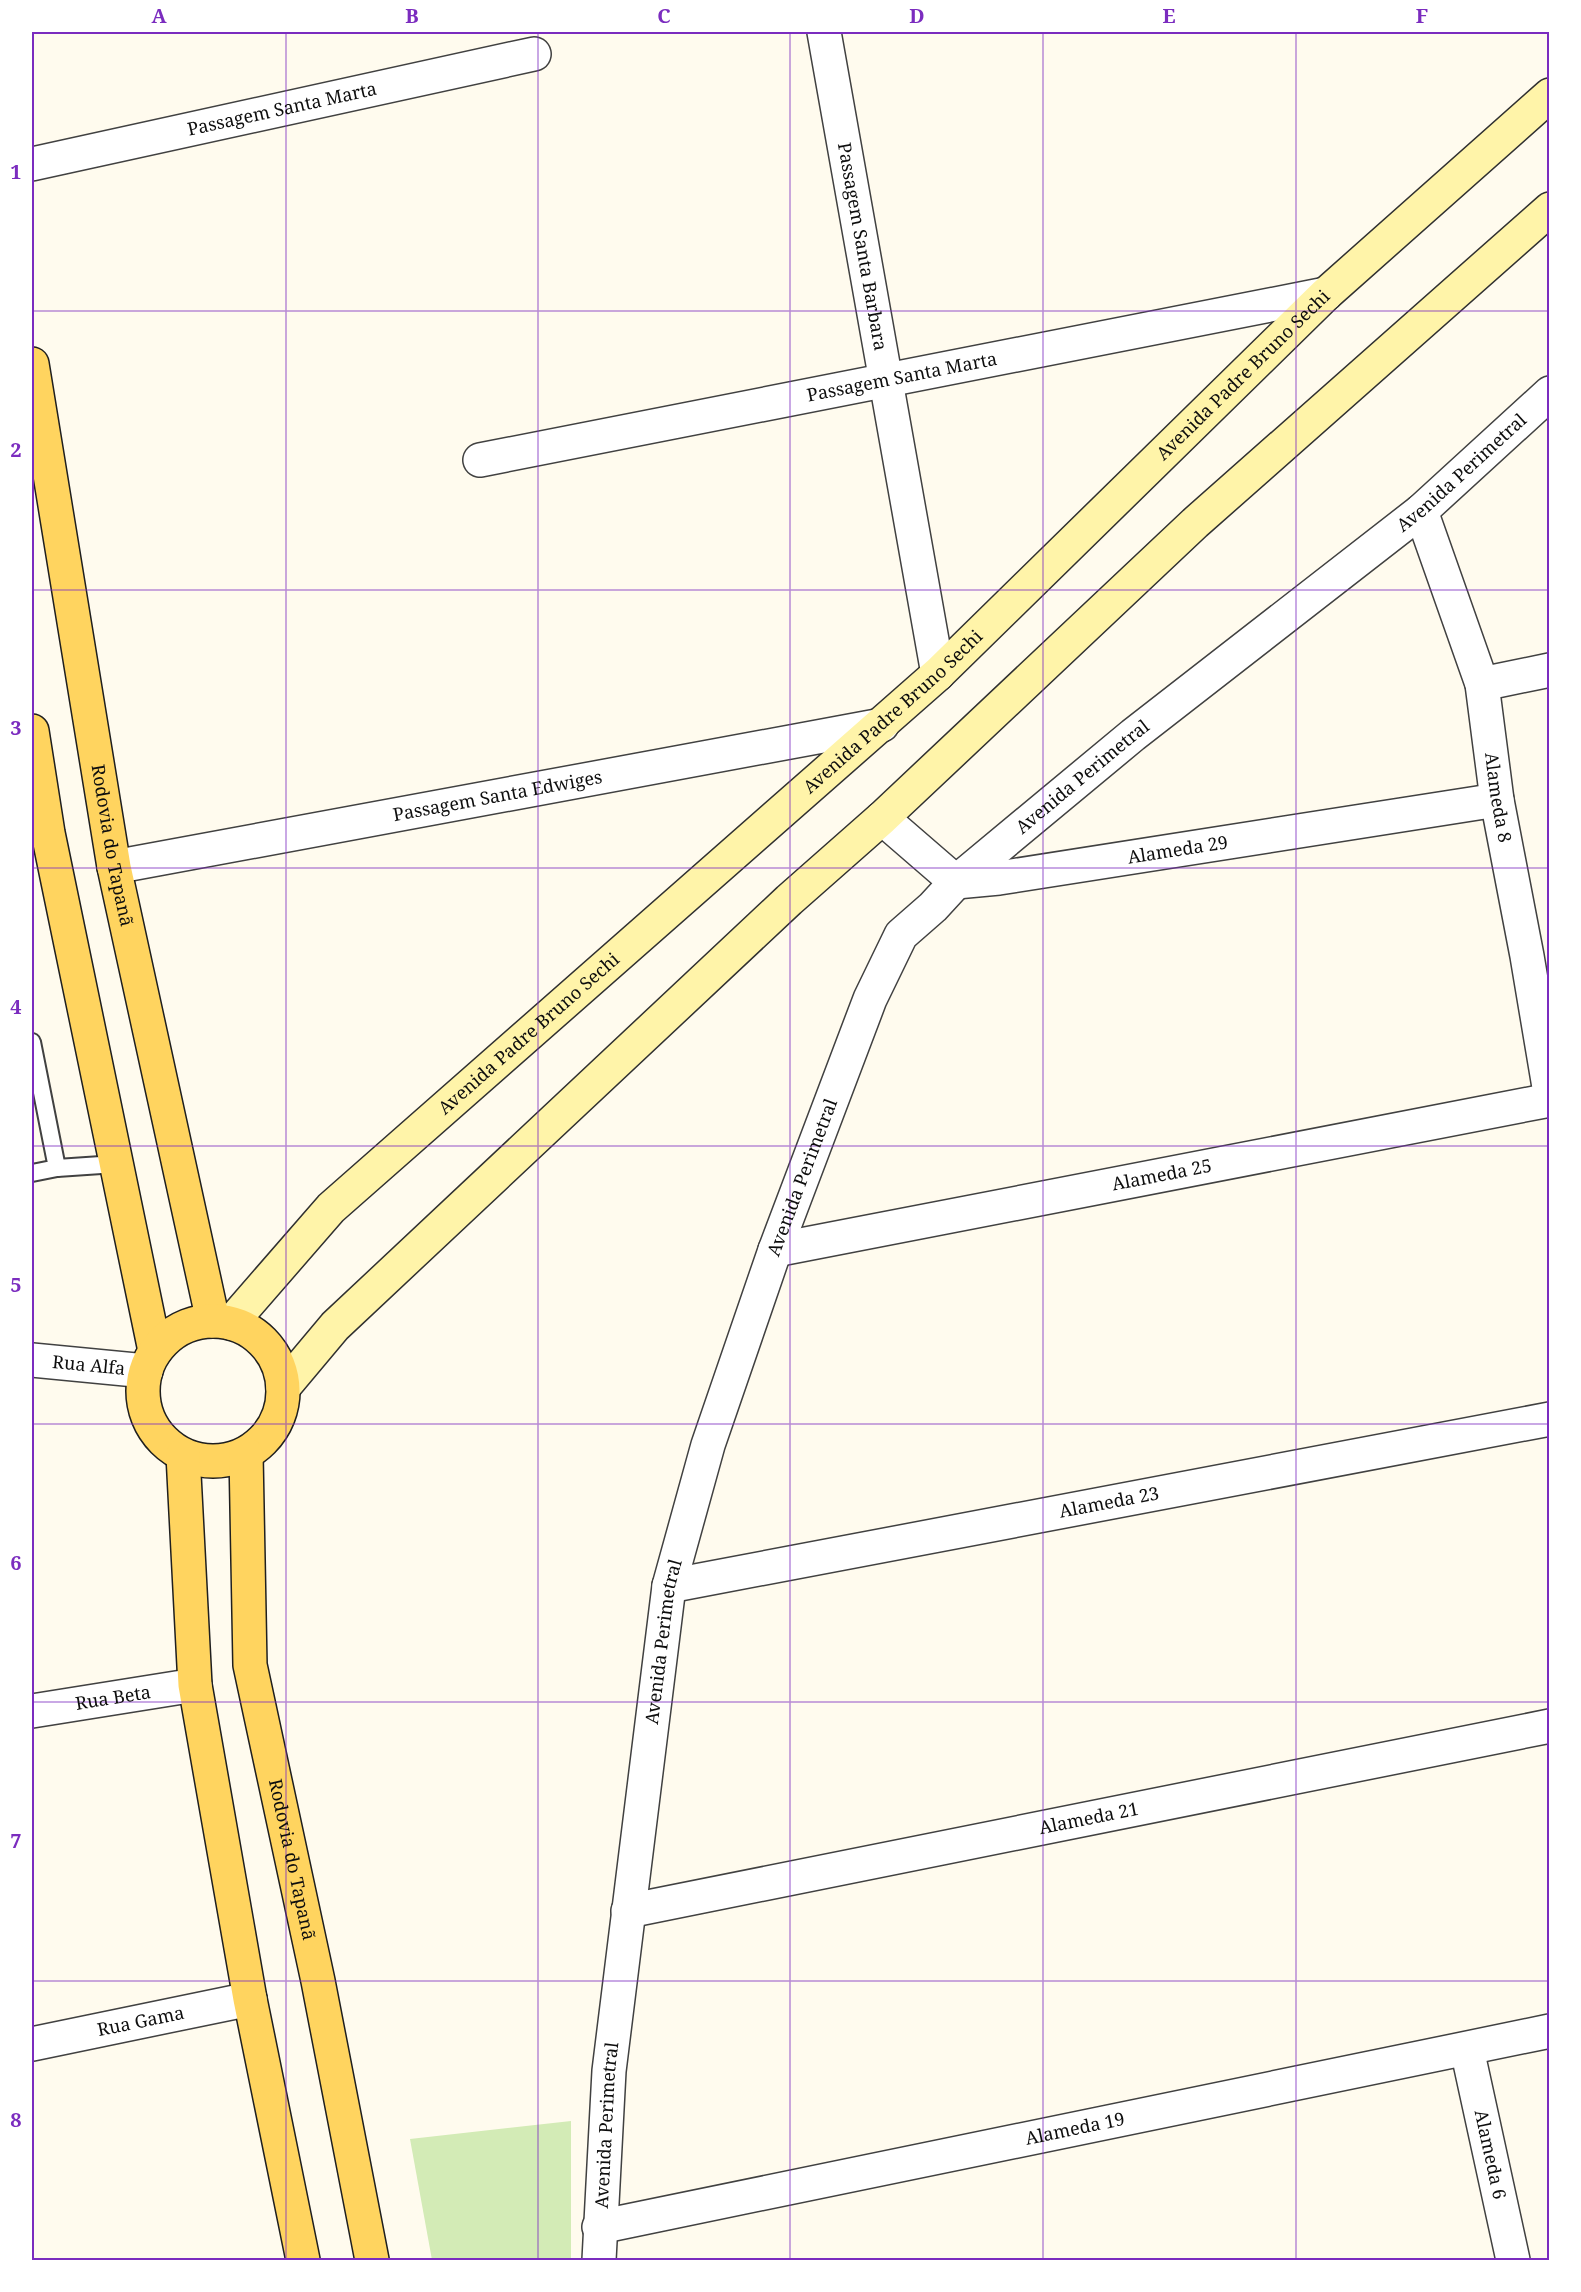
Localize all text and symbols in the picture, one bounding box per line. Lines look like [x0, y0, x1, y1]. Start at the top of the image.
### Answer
text: A [151, 2, 167, 29]
text: B [405, 2, 419, 29]
text: C [657, 2, 671, 29]
text: D [909, 2, 925, 29]
text: E [1162, 2, 1176, 29]
text: F [1416, 2, 1428, 29]
street label: Passagem Santa Marta [185, 76, 379, 141]
street label: Passagem Santa Barbara [833, 140, 893, 352]
text: 1 [10, 158, 22, 185]
street label: Avenida Padre Bruno Sechi [1151, 284, 1335, 465]
street label: Passagem Santa Marta [805, 346, 999, 407]
street label: Avenida Perimetral [1391, 407, 1531, 537]
text: 2 [10, 436, 22, 463]
street label: Avenida Padre Bruno Sechi [797, 624, 987, 798]
text: 3 [10, 714, 22, 741]
street label: Avenida Perimetral [1010, 714, 1154, 839]
street label: Alameda 8 [1480, 751, 1518, 844]
street label: Rodovia do Tapanã [86, 762, 140, 929]
street label: Passagem Santa Edwiges [391, 764, 604, 826]
street label: Alameda 29 [1126, 829, 1229, 869]
street label: Avenida Padre Bruno Sechi [433, 947, 624, 1119]
text: 4 [10, 993, 22, 1020]
street label: Avenida Perimetral [761, 1095, 842, 1259]
street label: Alameda 25 [1110, 1153, 1214, 1196]
text: 5 [10, 1271, 22, 1298]
street label: Rua Alfa [51, 1349, 126, 1380]
street label: Alameda 23 [1057, 1480, 1161, 1523]
text: 6 [10, 1549, 22, 1576]
street label: Avenida Perimetral [639, 1556, 687, 1726]
street label: Rua Beta [73, 1679, 152, 1715]
street label: Rodovia do Tapanã [264, 1776, 322, 1942]
street label: Alameda 21 [1037, 1796, 1141, 1839]
text: 7 [10, 1827, 22, 1854]
street label: Rua Gama [95, 2000, 186, 2041]
street label: Avenida Perimetral [589, 2040, 624, 2209]
text: 8 [10, 2106, 22, 2133]
street label: Alameda 19 [1023, 2106, 1127, 2150]
street label: Alameda 6 [1470, 2107, 1512, 2201]

